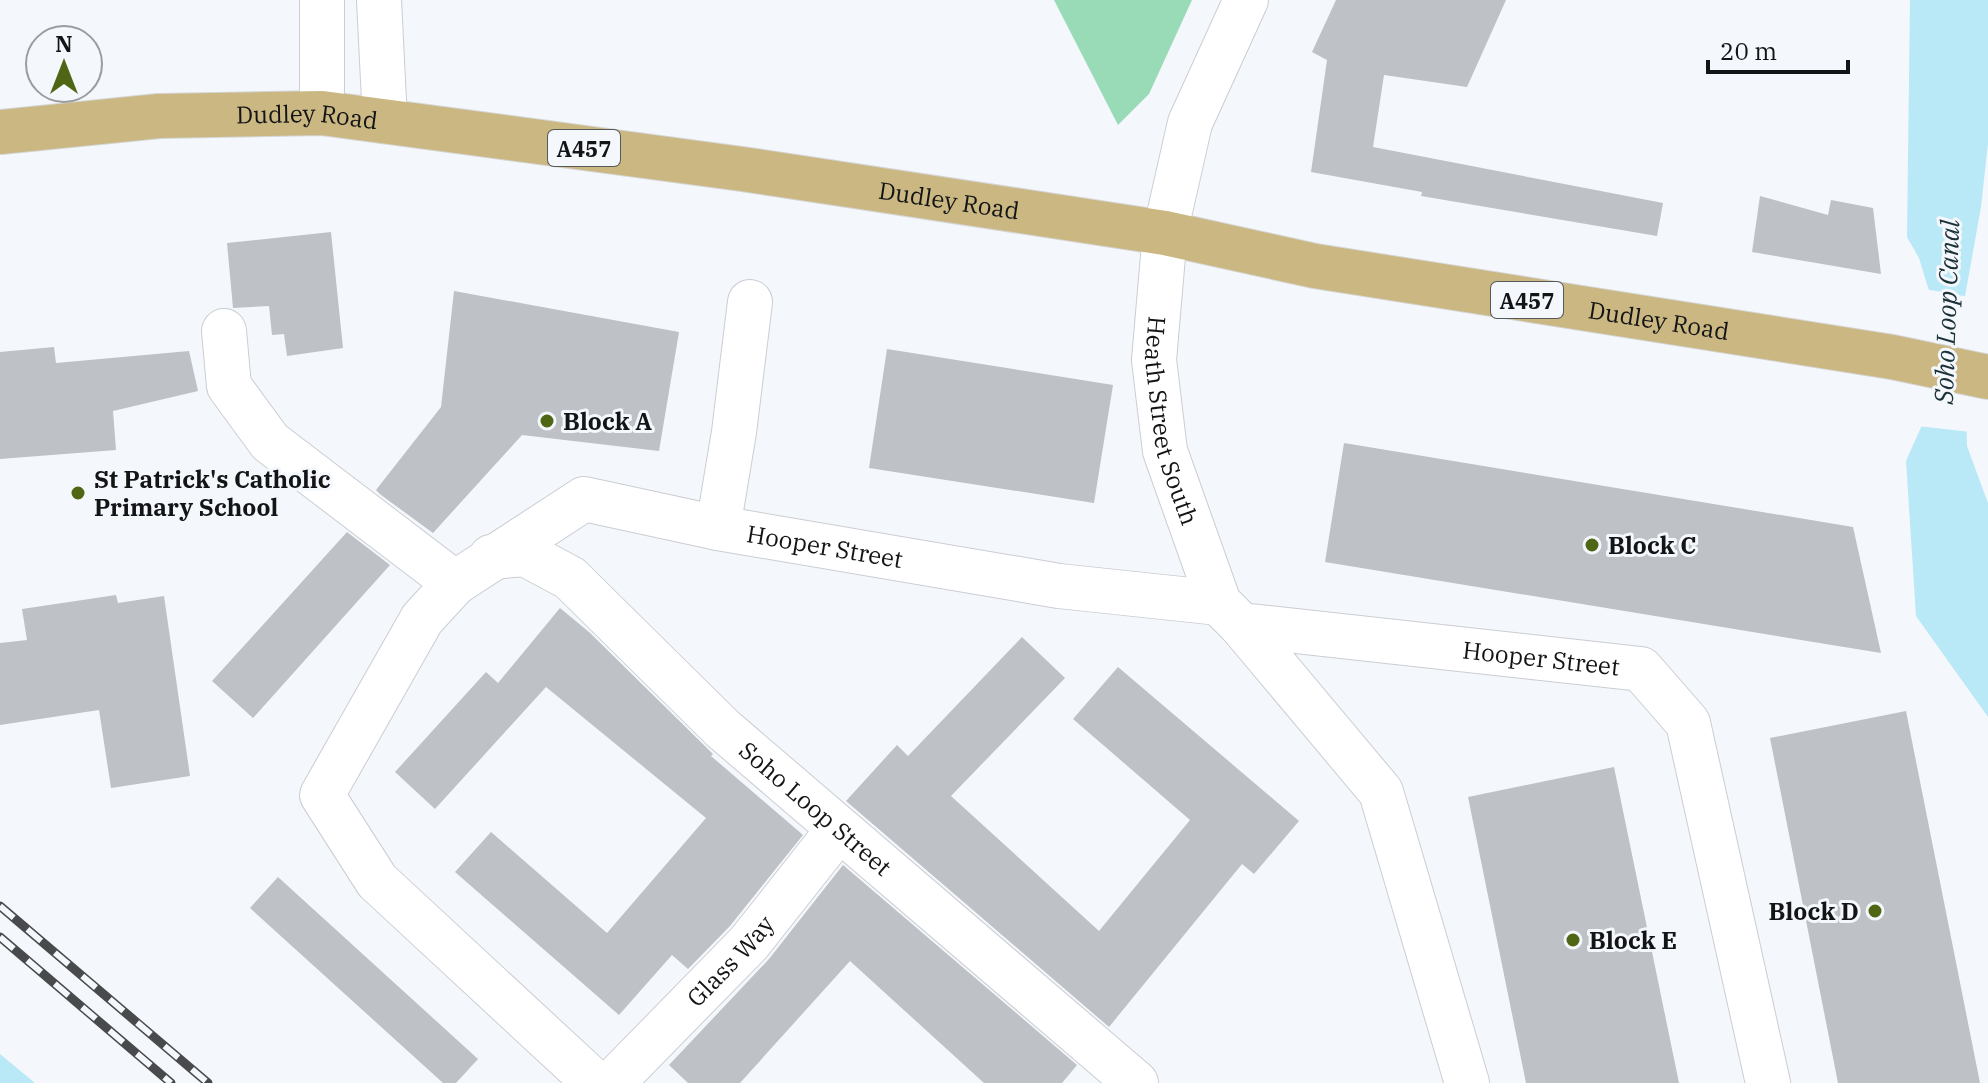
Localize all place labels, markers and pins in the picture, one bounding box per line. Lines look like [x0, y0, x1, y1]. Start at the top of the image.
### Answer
place label: Block A [563, 405, 652, 437]
marker: Block A [538, 412, 556, 430]
place label: St Patrick's Catholic Primary School [94, 463, 331, 523]
marker: St Patrick's Catholic Primary School [69, 484, 87, 502]
place label: Block C [1608, 529, 1696, 561]
marker: Block C [1583, 536, 1601, 554]
place label: Block D [1769, 895, 1859, 927]
marker: Block D [1866, 902, 1884, 920]
place label: Block E [1589, 924, 1677, 956]
marker: Block E [1564, 931, 1582, 949]

